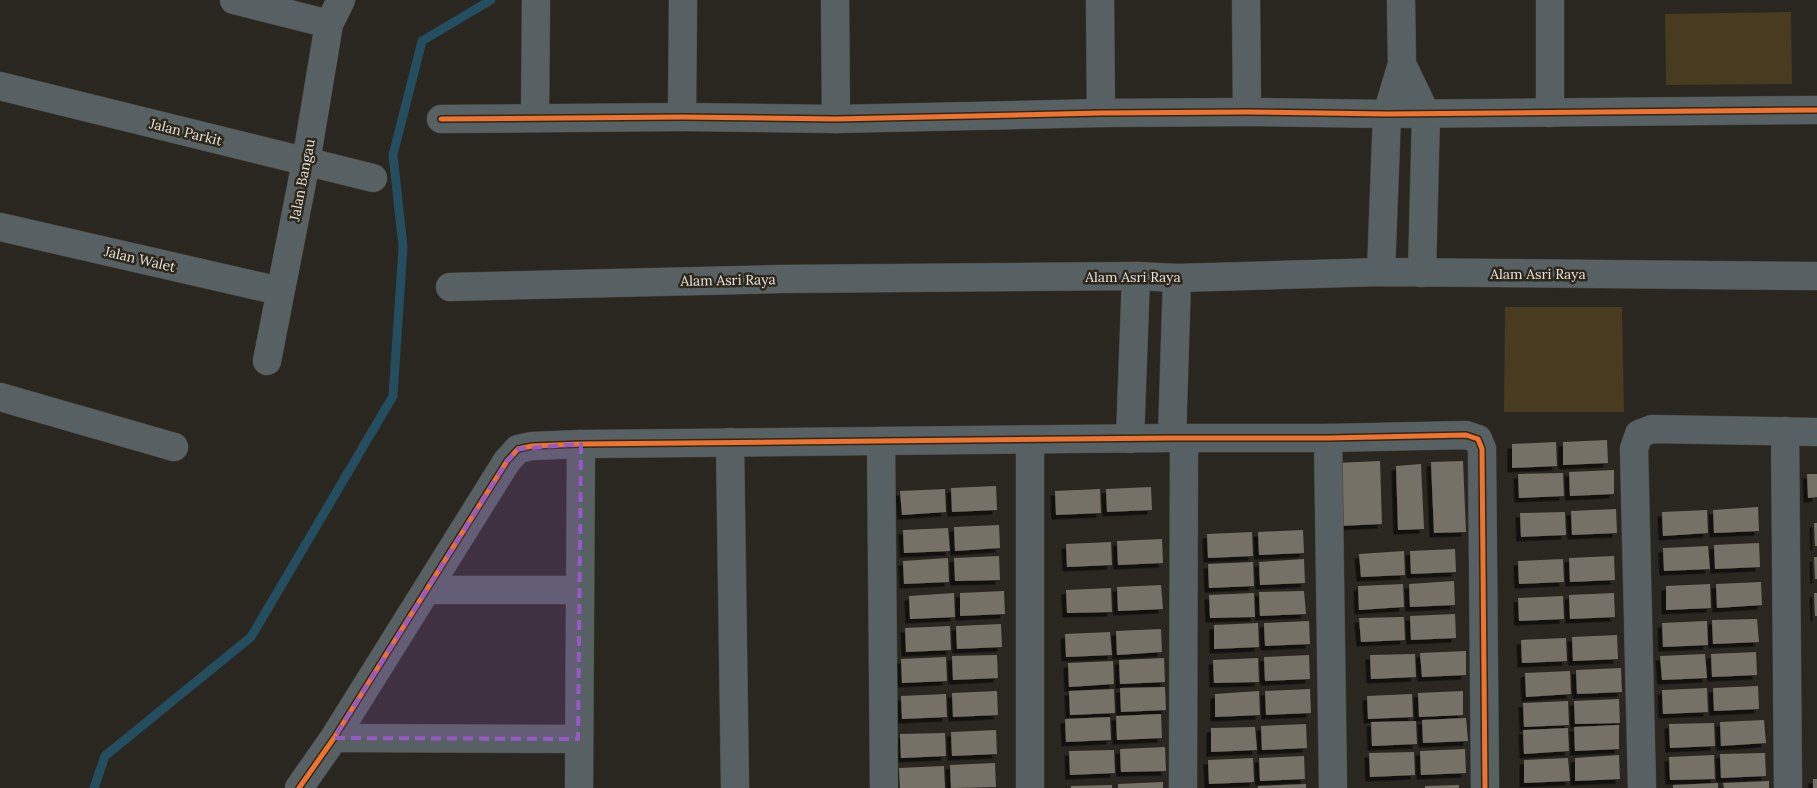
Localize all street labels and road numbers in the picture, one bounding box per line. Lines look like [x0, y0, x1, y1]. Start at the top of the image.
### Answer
street label: Jalan Parkit [147, 114, 225, 150]
street label: Jalan Bangau [285, 137, 319, 223]
street label: Jalan Walet [102, 242, 178, 276]
street label: Alam Asri Raya [1489, 265, 1586, 283]
street label: Alam Asri Raya [1084, 268, 1181, 286]
street label: Alam Asri Raya [679, 270, 776, 290]

